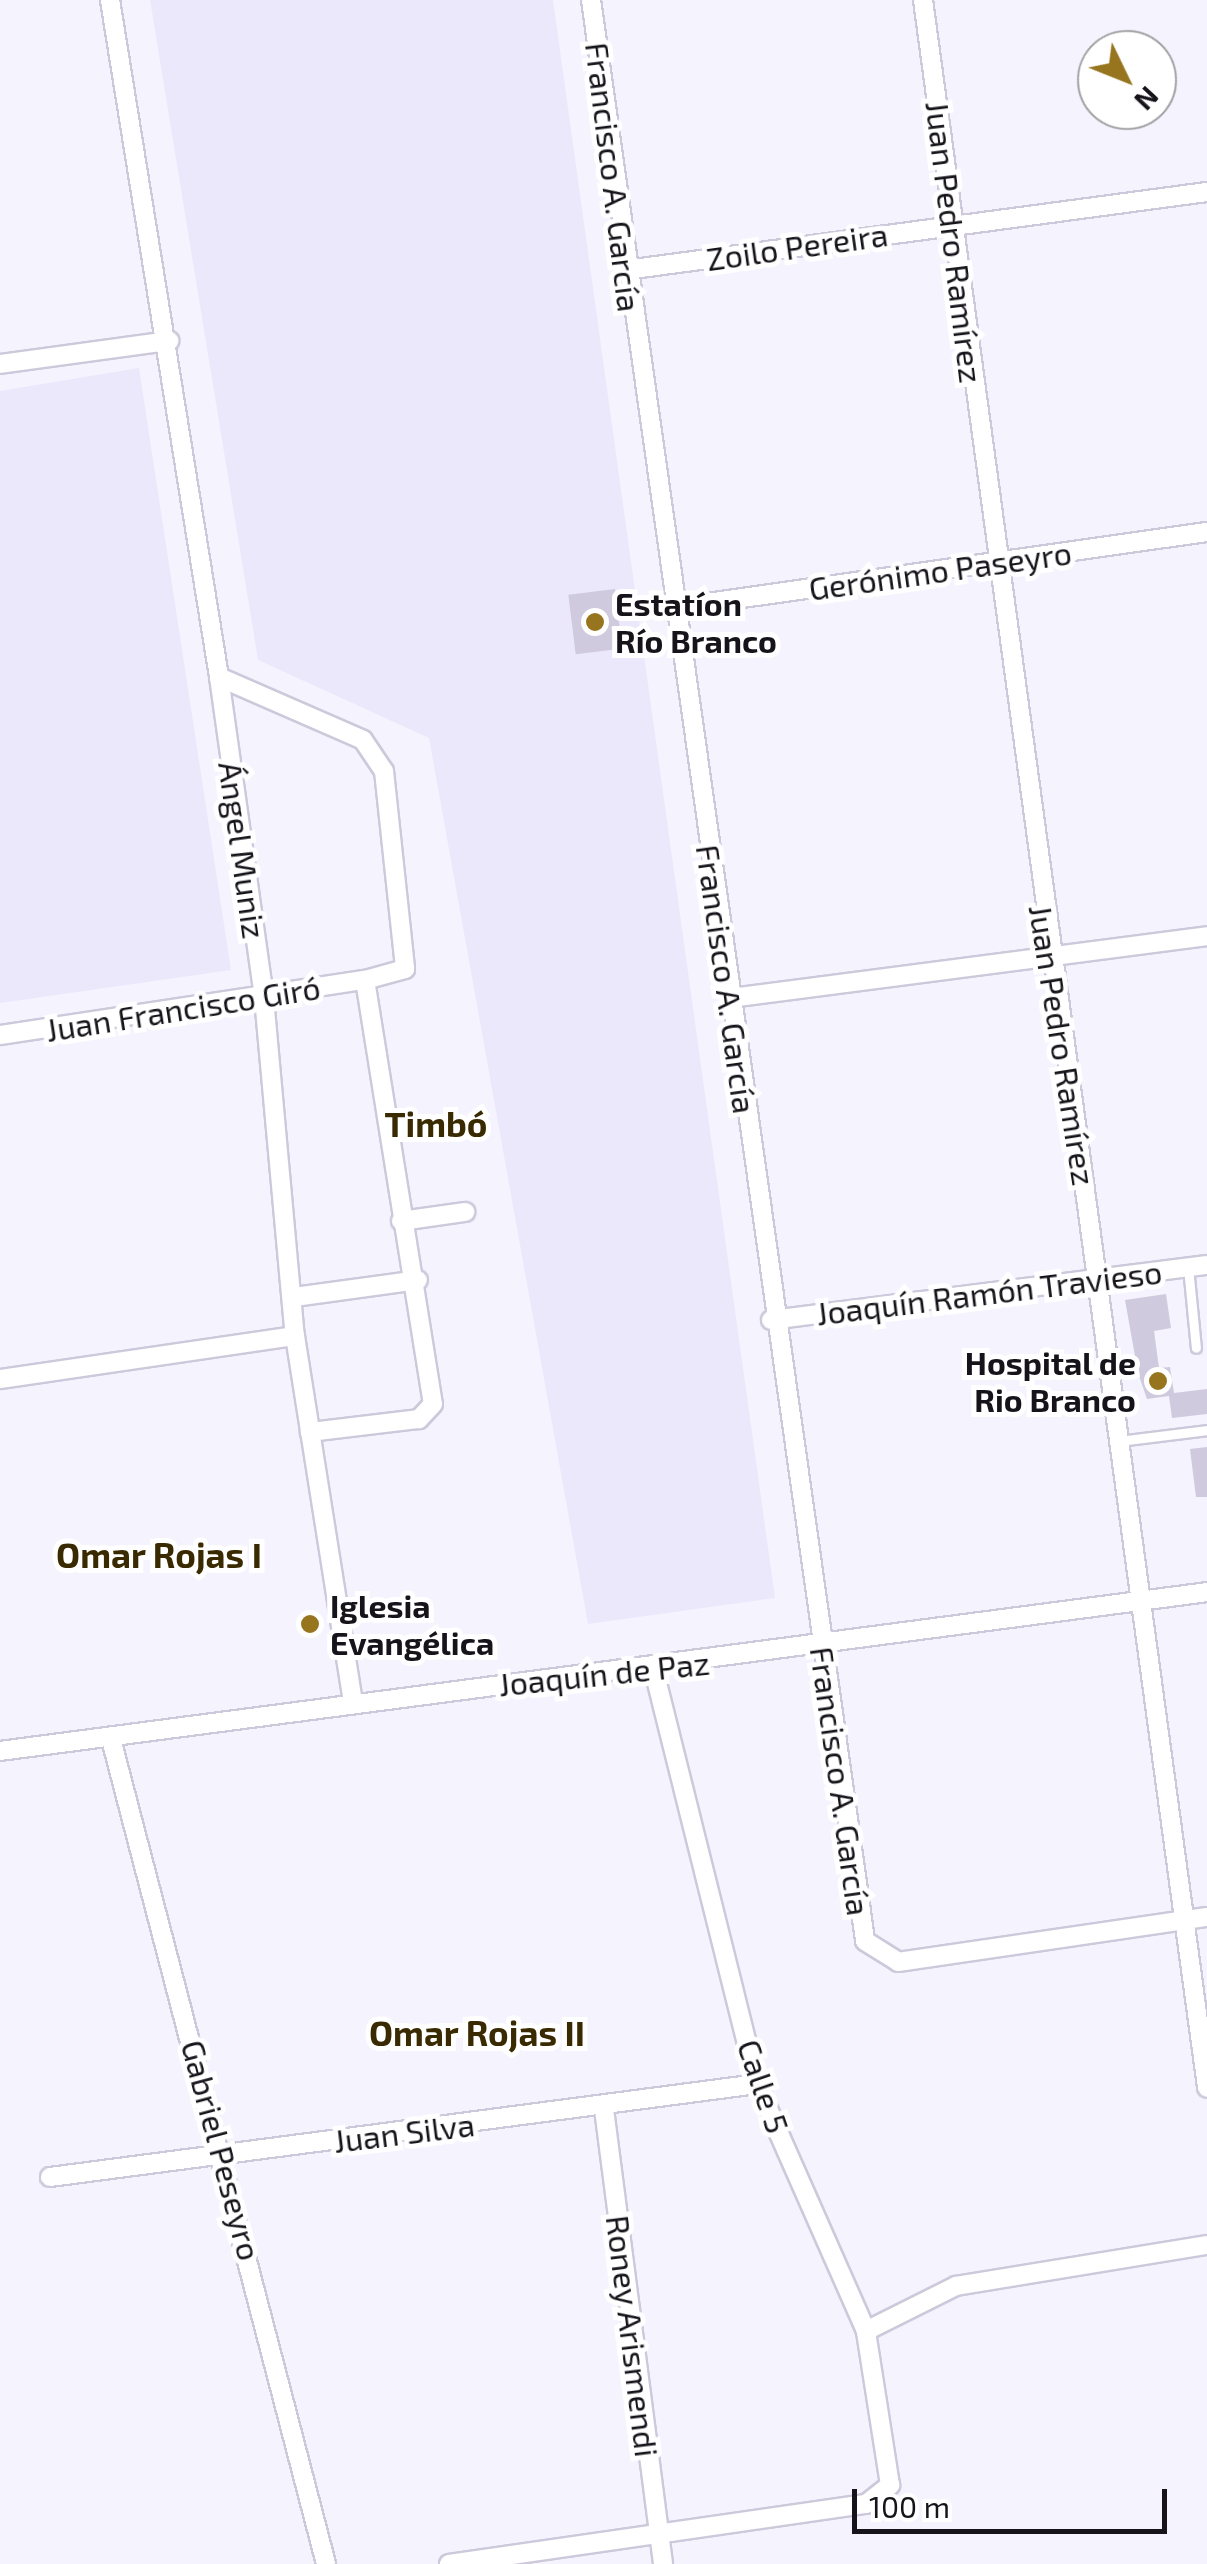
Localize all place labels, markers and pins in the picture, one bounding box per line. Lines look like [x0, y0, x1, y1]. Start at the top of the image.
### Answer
place label: Estatíon Río Branco [615, 585, 777, 660]
marker: Estatíon Río Branco [584, 611, 606, 633]
place label: Hospital de Rio Branco [964, 1344, 1136, 1419]
marker: Hospital de Rio Branco [1145, 1368, 1171, 1394]
place label: Iglesia Evangélica [330, 1587, 494, 1662]
marker: Iglesia Evangélica [299, 1613, 321, 1635]

